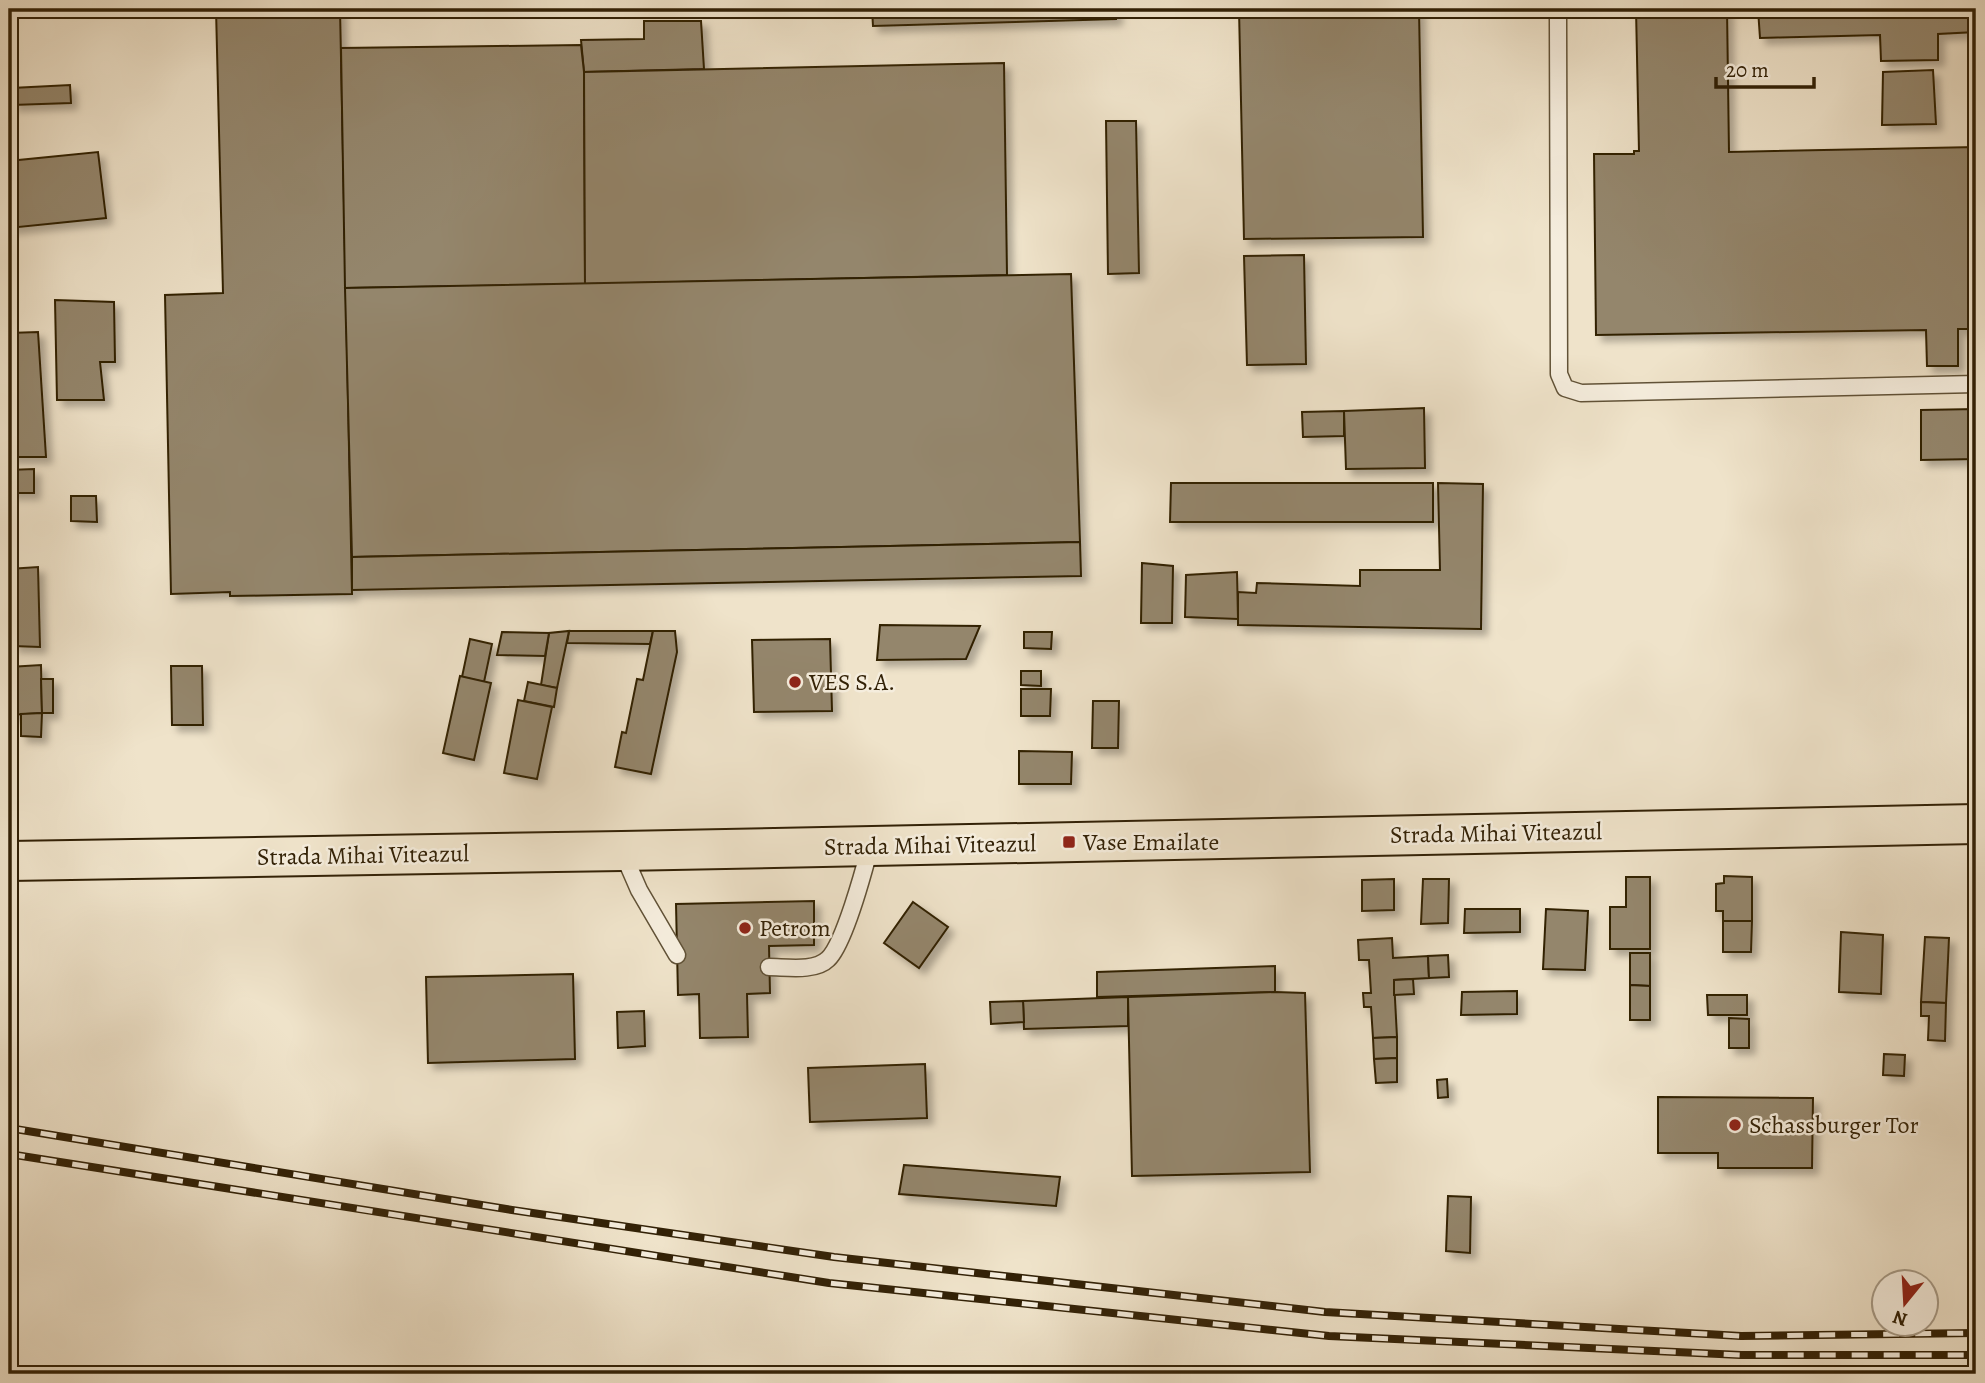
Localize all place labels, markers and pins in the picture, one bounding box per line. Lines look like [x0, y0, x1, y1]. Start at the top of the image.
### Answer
place label: VES S.A. [808, 666, 895, 698]
marker: VES S.A. [787, 674, 803, 690]
place label: Vase Emailate [1082, 826, 1219, 858]
marker: Vase Emailate [1061, 834, 1077, 850]
place label: Petrom [759, 912, 831, 944]
marker: Petrom [737, 920, 753, 936]
place label: Schassburger Tor [1749, 1109, 1919, 1141]
marker: Schassburger Tor [1727, 1117, 1743, 1133]

